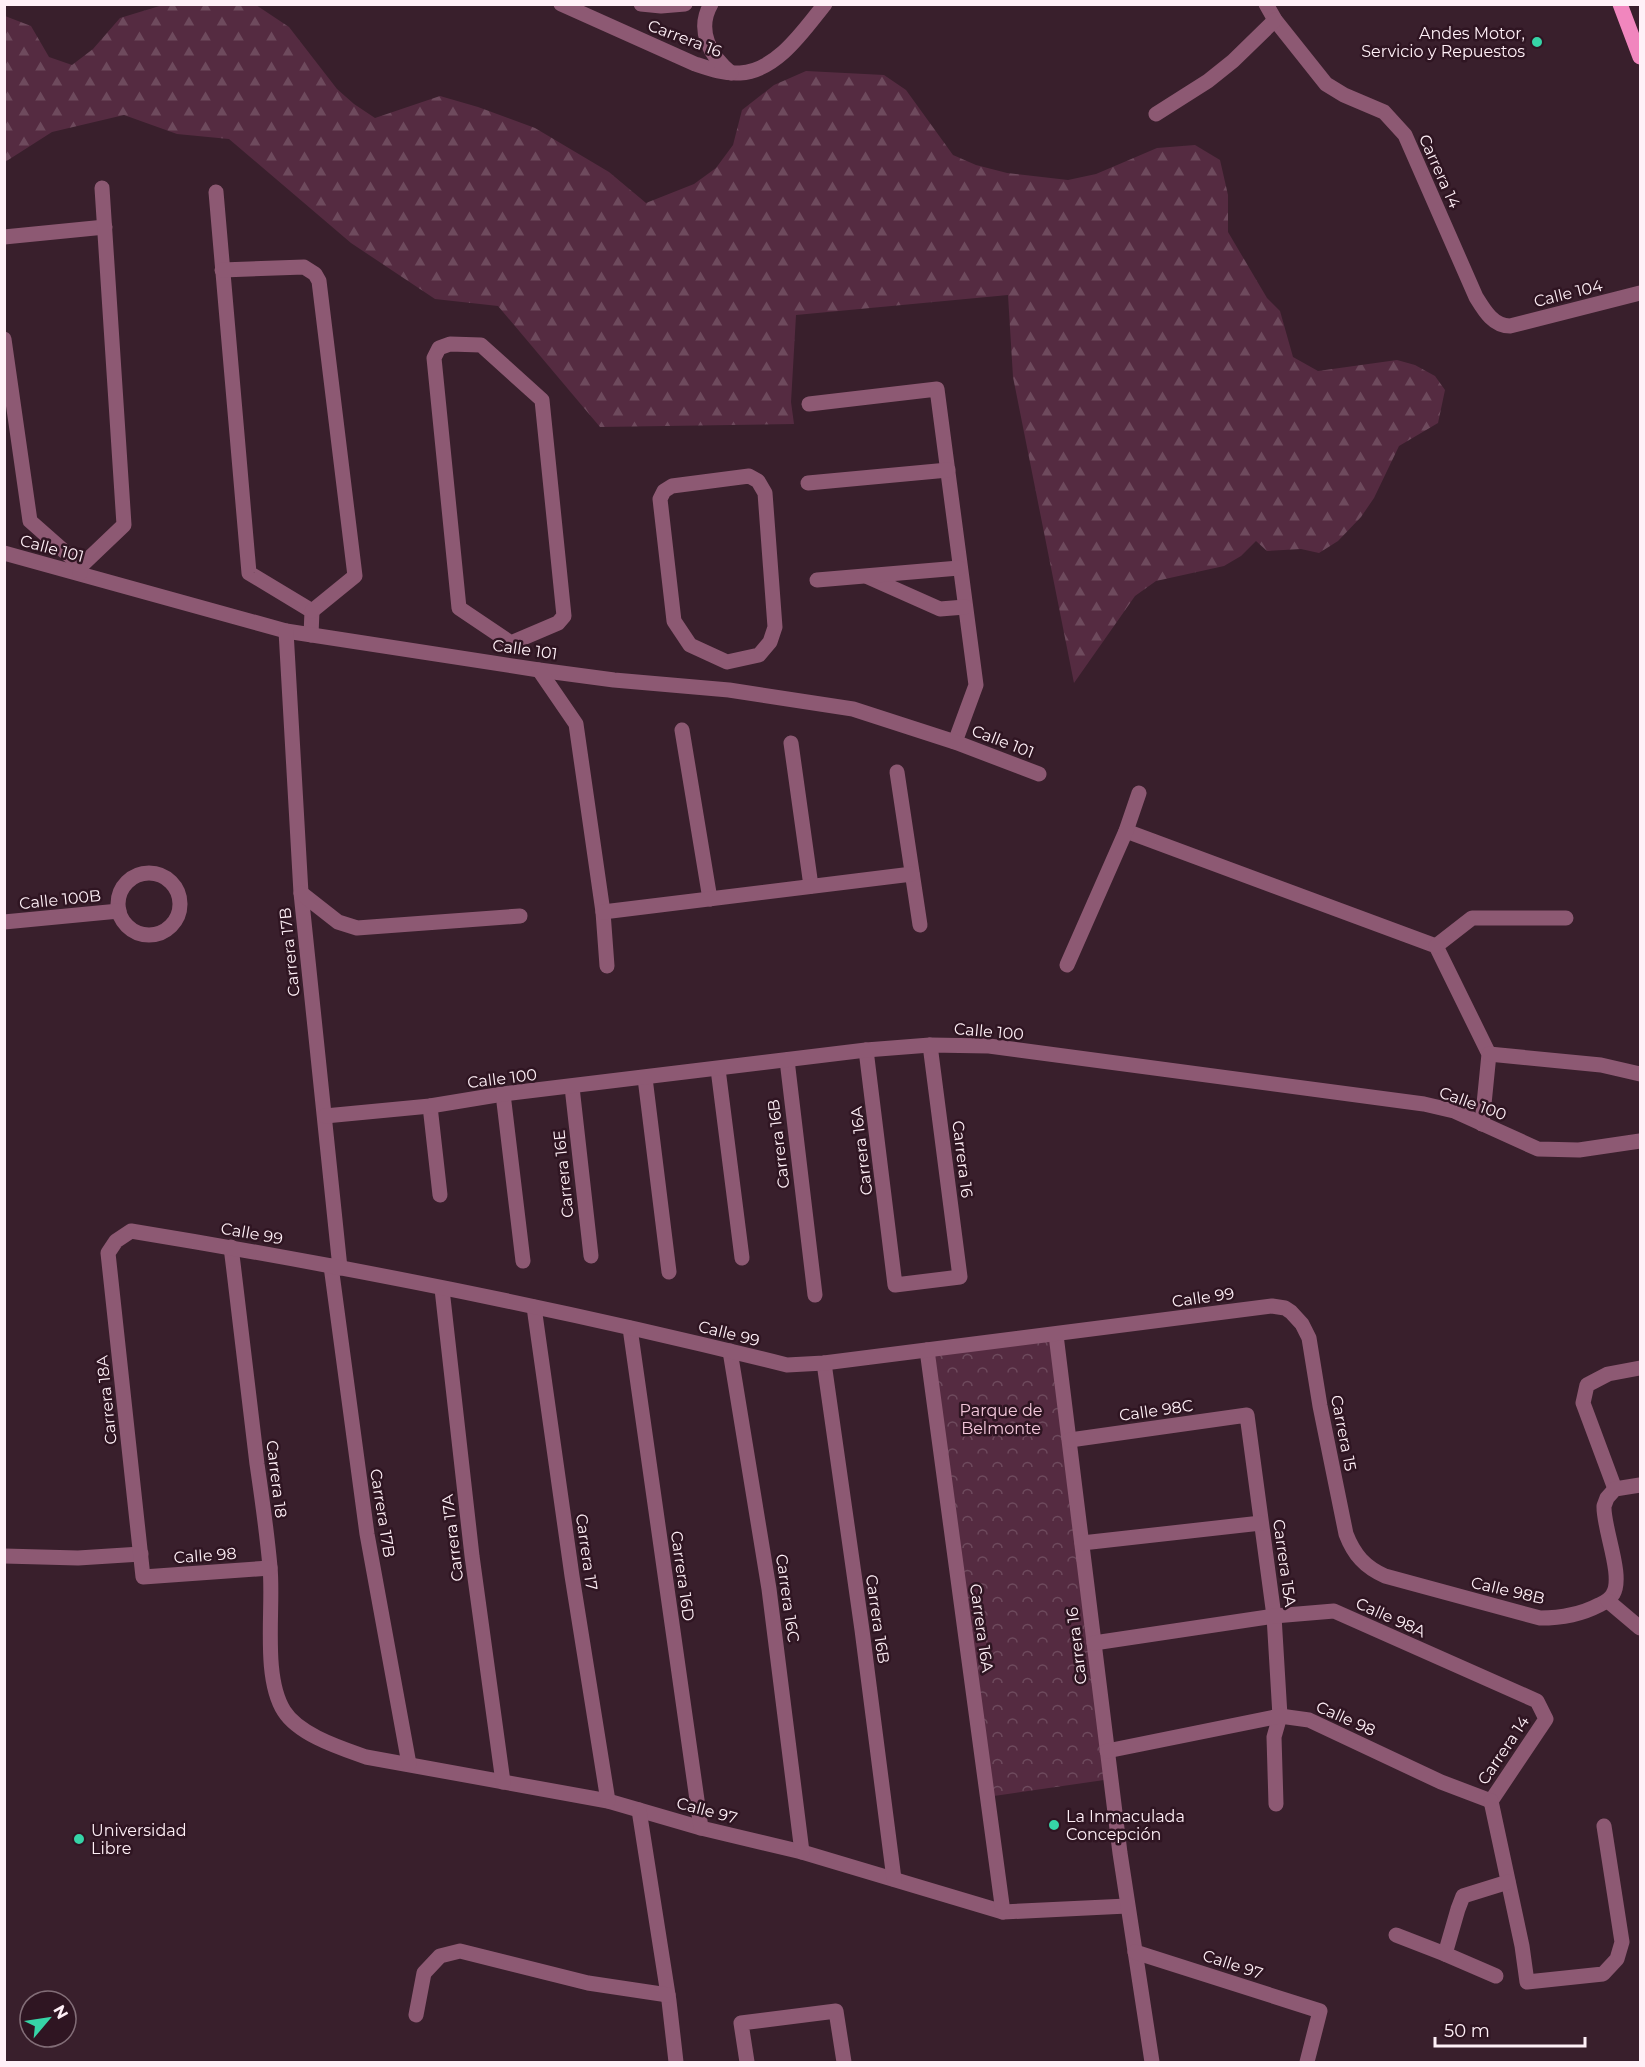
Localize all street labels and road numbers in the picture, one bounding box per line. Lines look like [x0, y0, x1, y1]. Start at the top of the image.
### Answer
street label: Carrera 16 [645, 16, 725, 61]
street label: Carrera 14 [1415, 131, 1464, 211]
street label: Calle 104 [1532, 276, 1605, 311]
street label: Calle 101 [18, 531, 86, 566]
street label: Calle 101 [491, 636, 559, 663]
street label: Calle 101 [969, 721, 1037, 762]
street label: Calle 100B [18, 886, 102, 913]
street label: Carrera 17B [275, 906, 304, 997]
street label: Calle 100 [953, 1019, 1025, 1044]
street label: Calle 100 [466, 1065, 538, 1092]
street label: Calle 100 [1437, 1083, 1509, 1124]
street label: Carrera 16B [764, 1098, 793, 1190]
street label: Carrera 16A [847, 1105, 876, 1196]
street label: Carrera 16 [948, 1119, 977, 1199]
street label: Carrera 16E [549, 1129, 578, 1219]
street label: Calle 99 [219, 1219, 284, 1248]
street label: Calle 99 [1171, 1284, 1235, 1311]
street label: Calle 99 [696, 1317, 762, 1350]
street label: Carrera 18A [92, 1354, 121, 1445]
street label: Carrera 15 [1327, 1393, 1360, 1473]
street label: Calle 98C [1118, 1396, 1194, 1425]
street label: Carrera 18 [262, 1439, 291, 1519]
street label: Carrera 17B [366, 1467, 399, 1559]
street label: Carrera 17A [438, 1493, 467, 1583]
street label: Carrera 17 [572, 1512, 601, 1592]
street label: Carrera 15A [1269, 1518, 1300, 1609]
street label: Carrera 16D [667, 1530, 698, 1622]
street label: Calle 98 [173, 1544, 237, 1567]
street label: Carrera 16C [772, 1553, 803, 1644]
street label: Carrera 16B [862, 1573, 893, 1665]
street label: Calle 98B [1469, 1573, 1547, 1608]
street label: Carrera 16A [966, 1583, 997, 1674]
street label: Calle 98A [1353, 1594, 1429, 1641]
street label: Carrera 16 [1062, 1606, 1091, 1686]
street label: Calle 98 [1313, 1697, 1378, 1740]
street label: Carrera 14 [1474, 1712, 1533, 1788]
street label: Calle 97 [674, 1793, 739, 1828]
street label: Calle 97 [1200, 1946, 1265, 1983]

